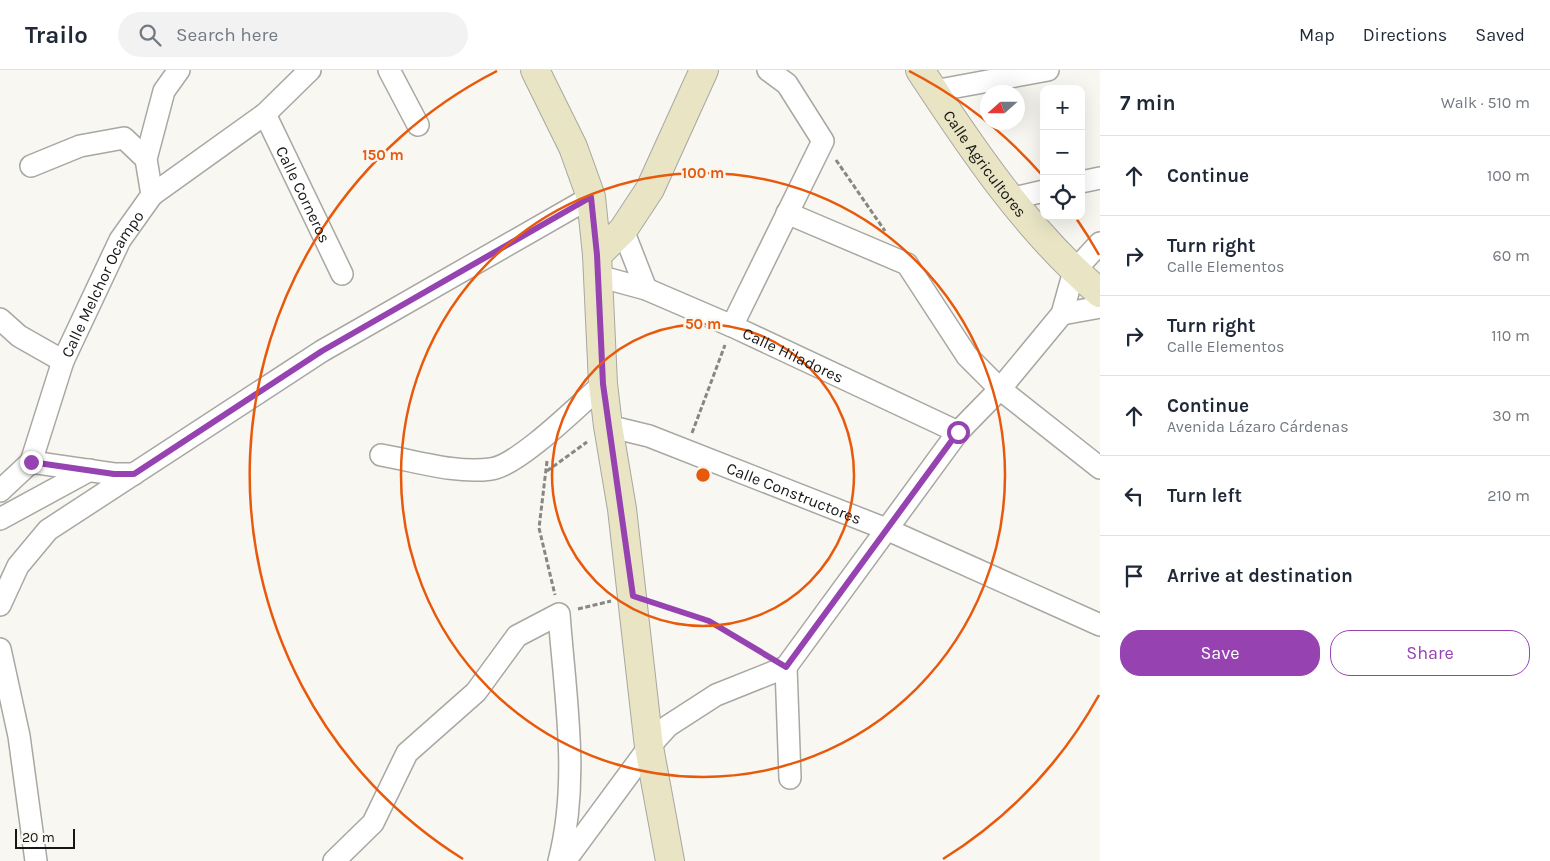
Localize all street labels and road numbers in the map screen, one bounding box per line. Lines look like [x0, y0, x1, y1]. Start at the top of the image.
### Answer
street label: Calle Agricultores [939, 106, 1031, 221]
street label: Calle Corneros [272, 143, 334, 246]
street label: Calle Melchor Ocampo [57, 207, 148, 360]
street label: Calle Hiladores [740, 323, 846, 387]
street label: Calle Constructores [724, 458, 864, 528]

